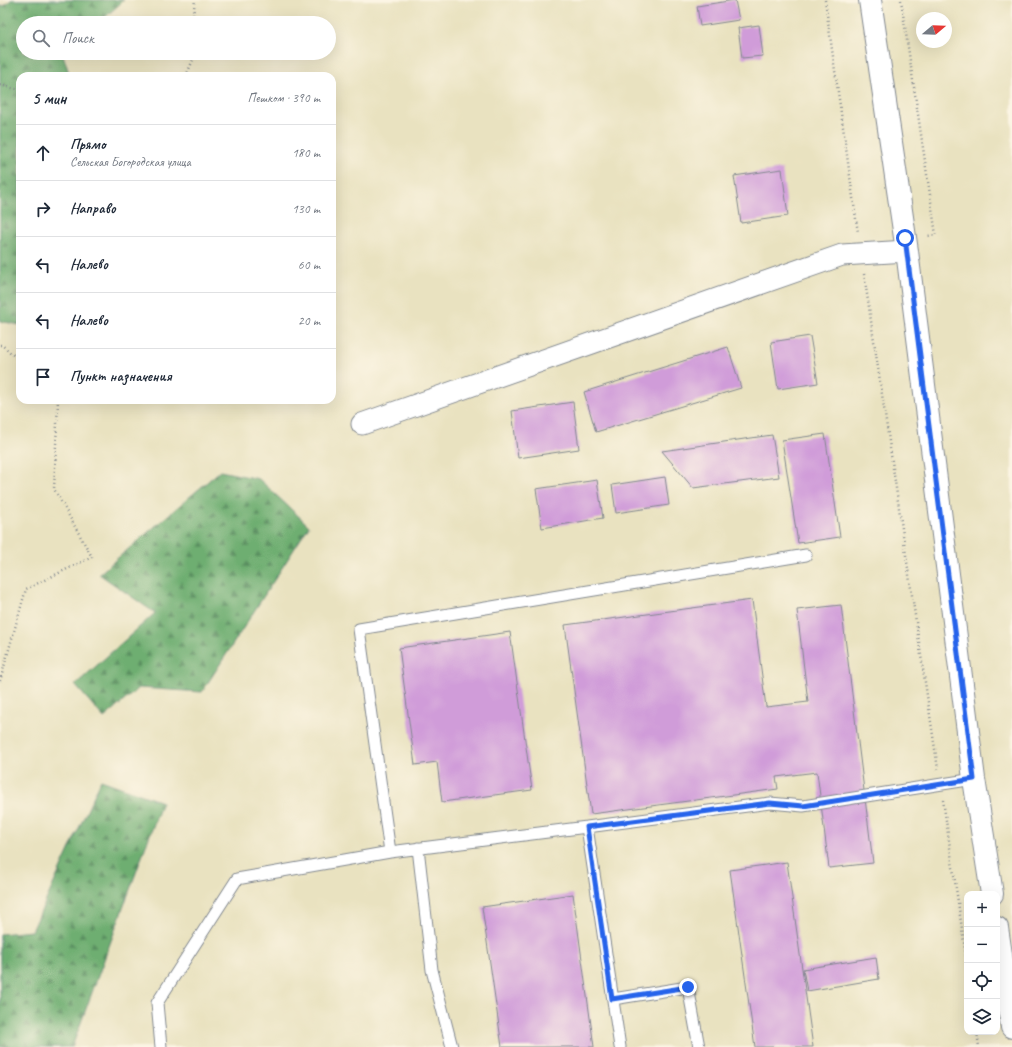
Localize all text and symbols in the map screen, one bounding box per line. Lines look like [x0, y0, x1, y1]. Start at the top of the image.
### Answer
north arrow [916, 12, 952, 48]
search box [16, 16, 336, 60]
icon: search [30, 27, 52, 49]
text: Поиск [62, 29, 94, 48]
text: 5 мин [32, 88, 66, 109]
text: Пешком · 390 m [247, 90, 320, 106]
text: Прямо [70, 135, 106, 154]
icon: ahead [32, 142, 54, 164]
text: 180 m [292, 145, 320, 161]
text: Сельская Богородская улица [70, 154, 191, 170]
icon: right [32, 198, 54, 220]
text: Направо [70, 199, 116, 218]
text: 130 m [292, 201, 320, 217]
route start [896, 229, 914, 247]
icon: left [32, 254, 54, 276]
text: Налево [70, 255, 108, 274]
text: 60 m [298, 257, 320, 273]
icon: left [32, 310, 54, 332]
text: Налево [70, 311, 108, 330]
text: 20 m [298, 313, 320, 329]
icon: arrive [32, 366, 54, 388]
text: Пункт назначения [70, 367, 172, 386]
map controls [964, 891, 1000, 1035]
button: + [964, 891, 1000, 927]
button: − [964, 927, 1000, 963]
button: locate [964, 963, 1000, 999]
route end [679, 978, 697, 996]
button: layers [964, 999, 1000, 1035]

